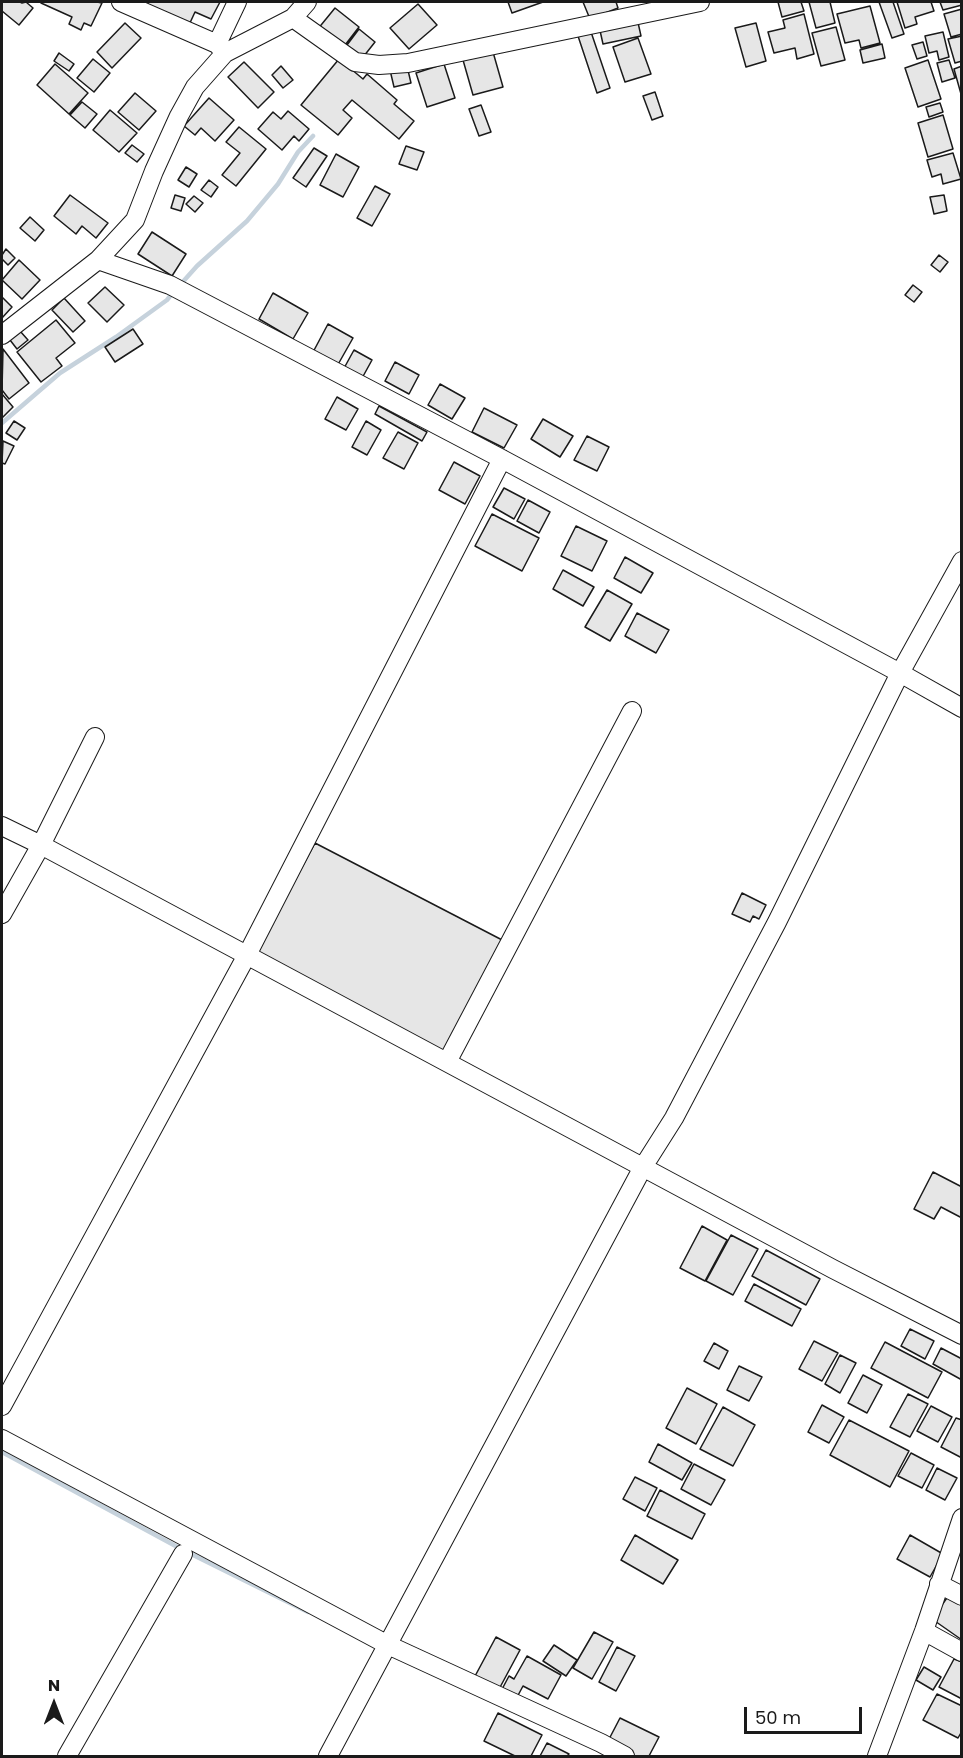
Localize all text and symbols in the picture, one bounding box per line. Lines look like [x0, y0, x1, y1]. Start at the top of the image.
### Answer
north arrow [24, 1674, 84, 1734]
text: N [48, 1674, 60, 1697]
scale bar [747, 1695, 866, 1733]
text: 50 m [755, 1705, 801, 1730]

